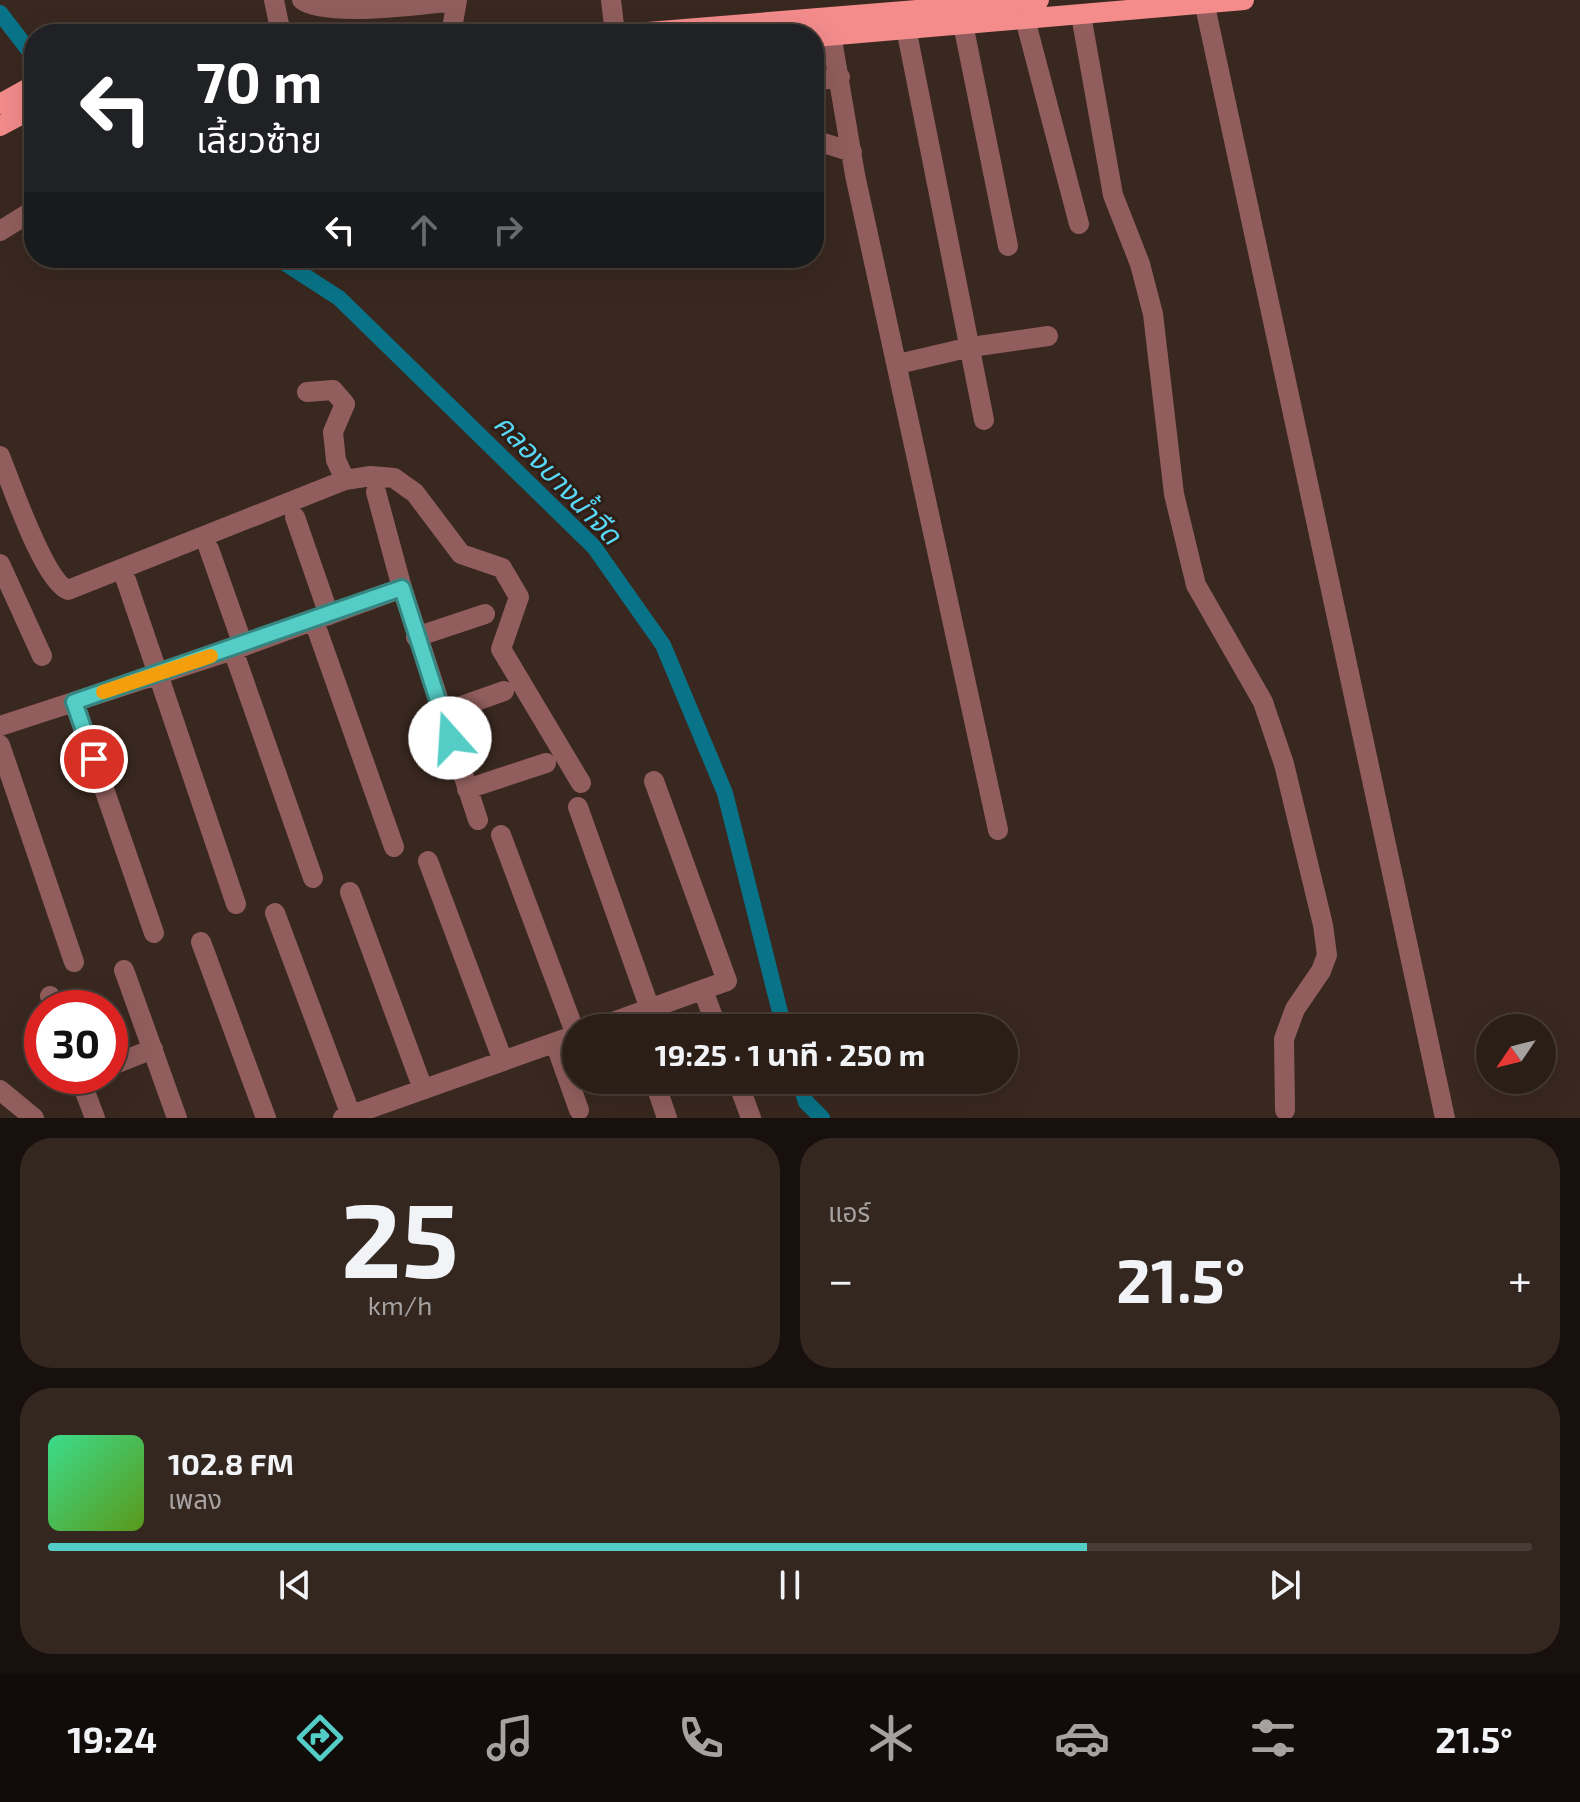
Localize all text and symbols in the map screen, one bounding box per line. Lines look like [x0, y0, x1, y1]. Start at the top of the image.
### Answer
text: 70 m [196, 47, 322, 114]
icon: left [64, 56, 168, 160]
text: เลี้ยวซ้าย [196, 117, 322, 160]
icon: left [318, 208, 362, 252]
icon: ahead [402, 208, 446, 252]
icon: right [486, 208, 530, 252]
water label: คลองบางน้ำจืด [488, 405, 631, 551]
position arrow [408, 696, 492, 780]
pin [60, 725, 128, 793]
icon: arrive [72, 737, 116, 781]
speed limit sign: 30 [24, 990, 128, 1094]
north arrow [1476, 1014, 1556, 1094]
map controls [1476, 1014, 1556, 1094]
text: 19:25 · 1 นาที · 250 m [655, 1036, 925, 1072]
text: 25 [341, 1174, 459, 1299]
text: แอร์ [828, 1196, 870, 1227]
text: 21.5° [1116, 1243, 1245, 1315]
text: − [828, 1252, 854, 1305]
text: + [1508, 1252, 1532, 1305]
text: km/h [368, 1289, 432, 1320]
text: 102.8 FM [168, 1445, 294, 1481]
text: เพลง [168, 1483, 222, 1514]
icon: previous [273, 1563, 317, 1607]
icon: pause [768, 1563, 812, 1607]
icon: next [1263, 1563, 1307, 1607]
icon: directions [292, 1710, 348, 1766]
icon: music [482, 1710, 538, 1766]
icon: phone [673, 1710, 729, 1766]
icon: climate [863, 1710, 919, 1766]
icon: car [1054, 1710, 1110, 1766]
icon: filters [1245, 1710, 1301, 1766]
text: 19:24 [67, 1717, 157, 1760]
text: 21.5° [1435, 1717, 1513, 1760]

